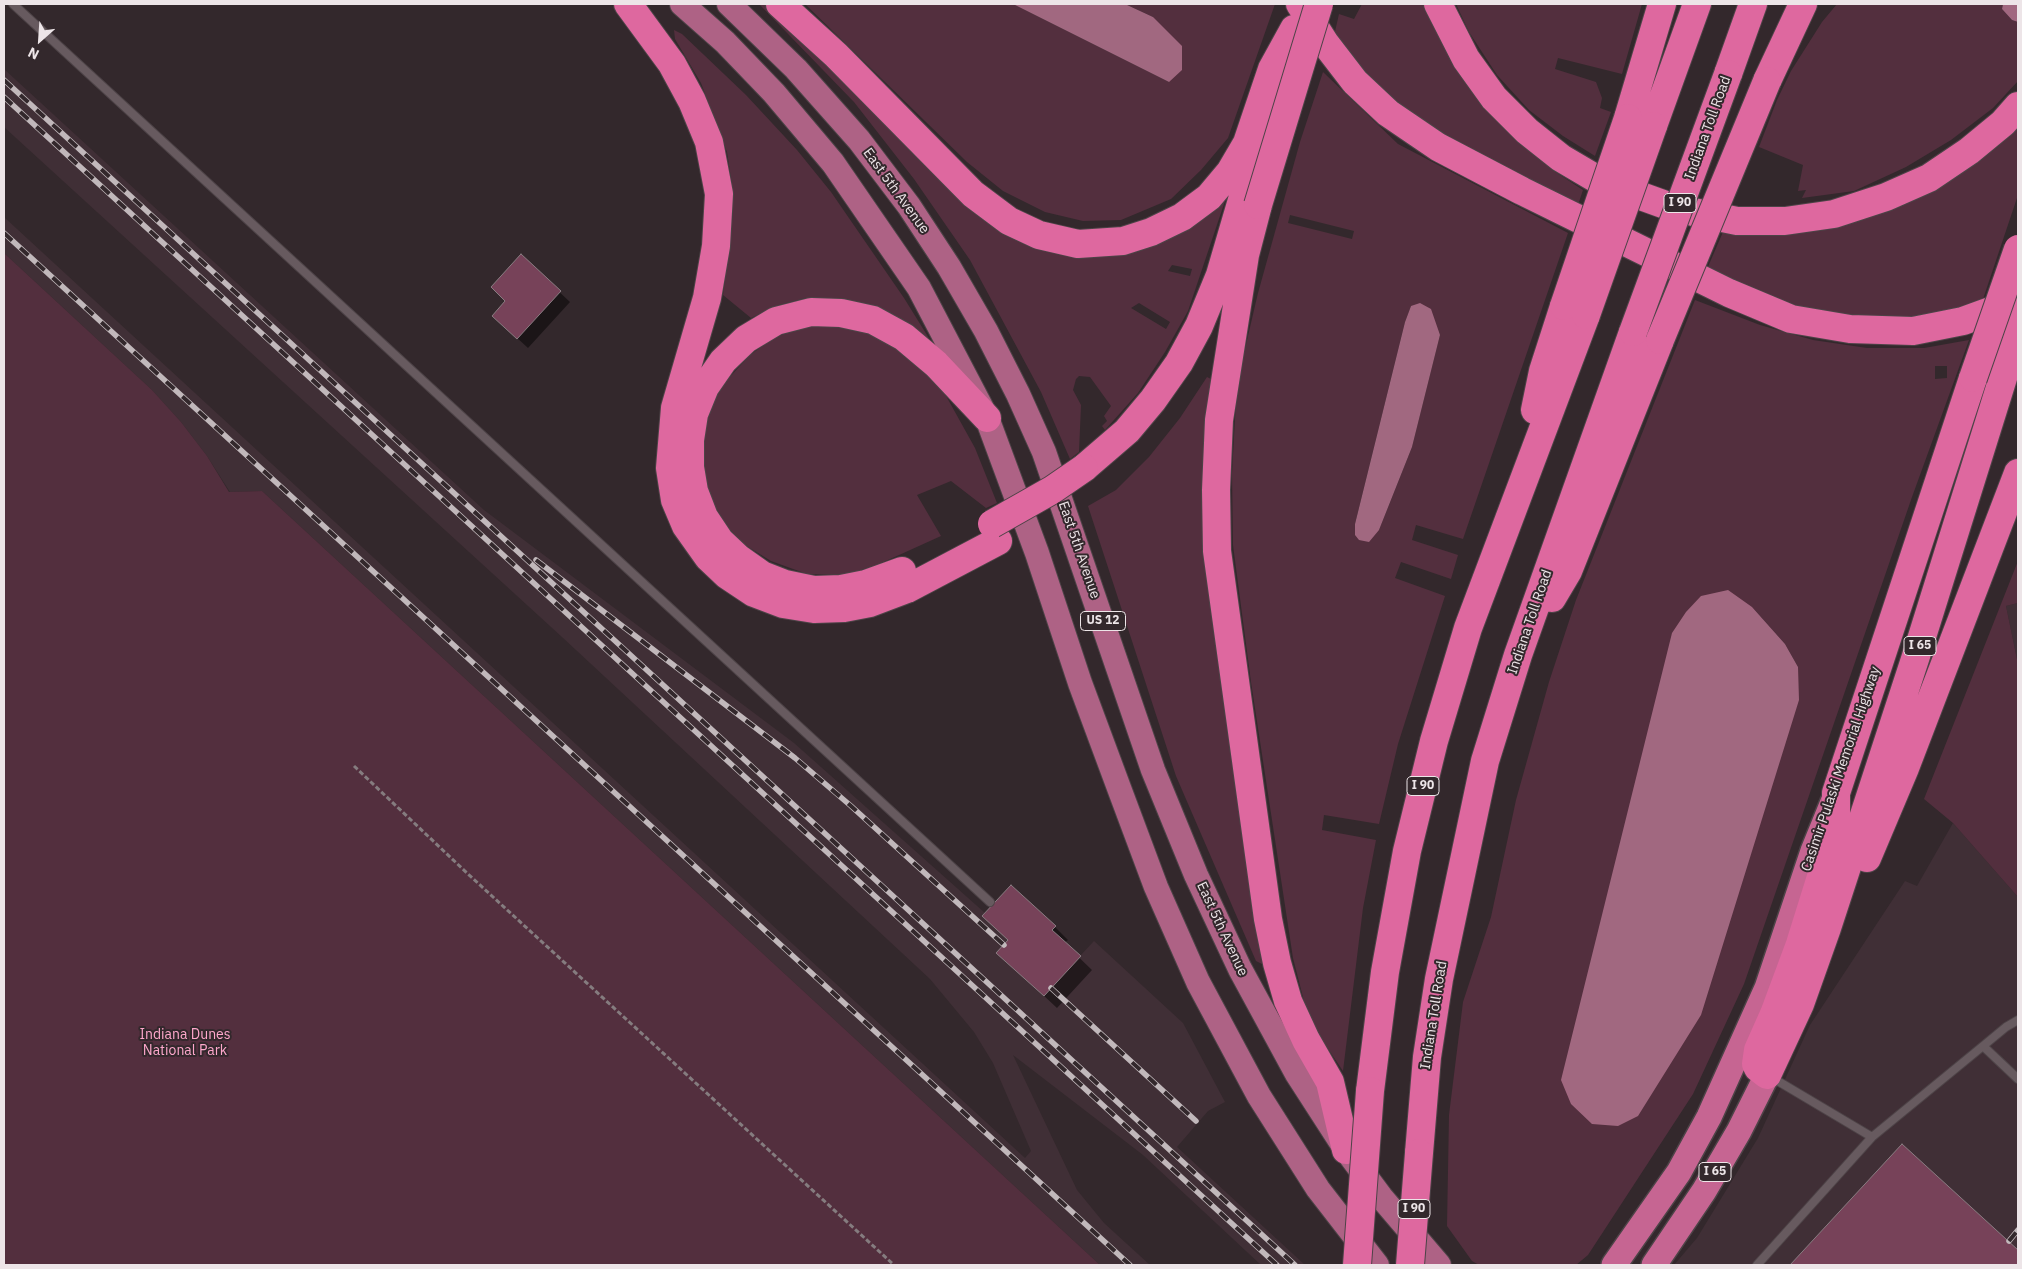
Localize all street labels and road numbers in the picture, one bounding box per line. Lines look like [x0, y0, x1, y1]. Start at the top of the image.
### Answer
street label: Indiana Toll Road [1681, 74, 1735, 182]
street label: East 5th Avenue [859, 145, 933, 237]
road number: I 90 [1664, 194, 1696, 212]
street label: East 5th Avenue [1054, 499, 1104, 601]
street label: Indiana Toll Road [1504, 568, 1556, 676]
road number: US 12 [1080, 612, 1126, 630]
road number: I 65 [1904, 636, 1936, 656]
street label: Casimir Pulaski Memorial Highway [1798, 664, 1884, 874]
road number: I 90 [1407, 776, 1439, 796]
street label: East 5th Avenue [1193, 879, 1251, 979]
street label: Indiana Toll Road [1417, 960, 1451, 1070]
road number: I 65 [1699, 1162, 1731, 1182]
road number: I 90 [1398, 1200, 1430, 1218]

